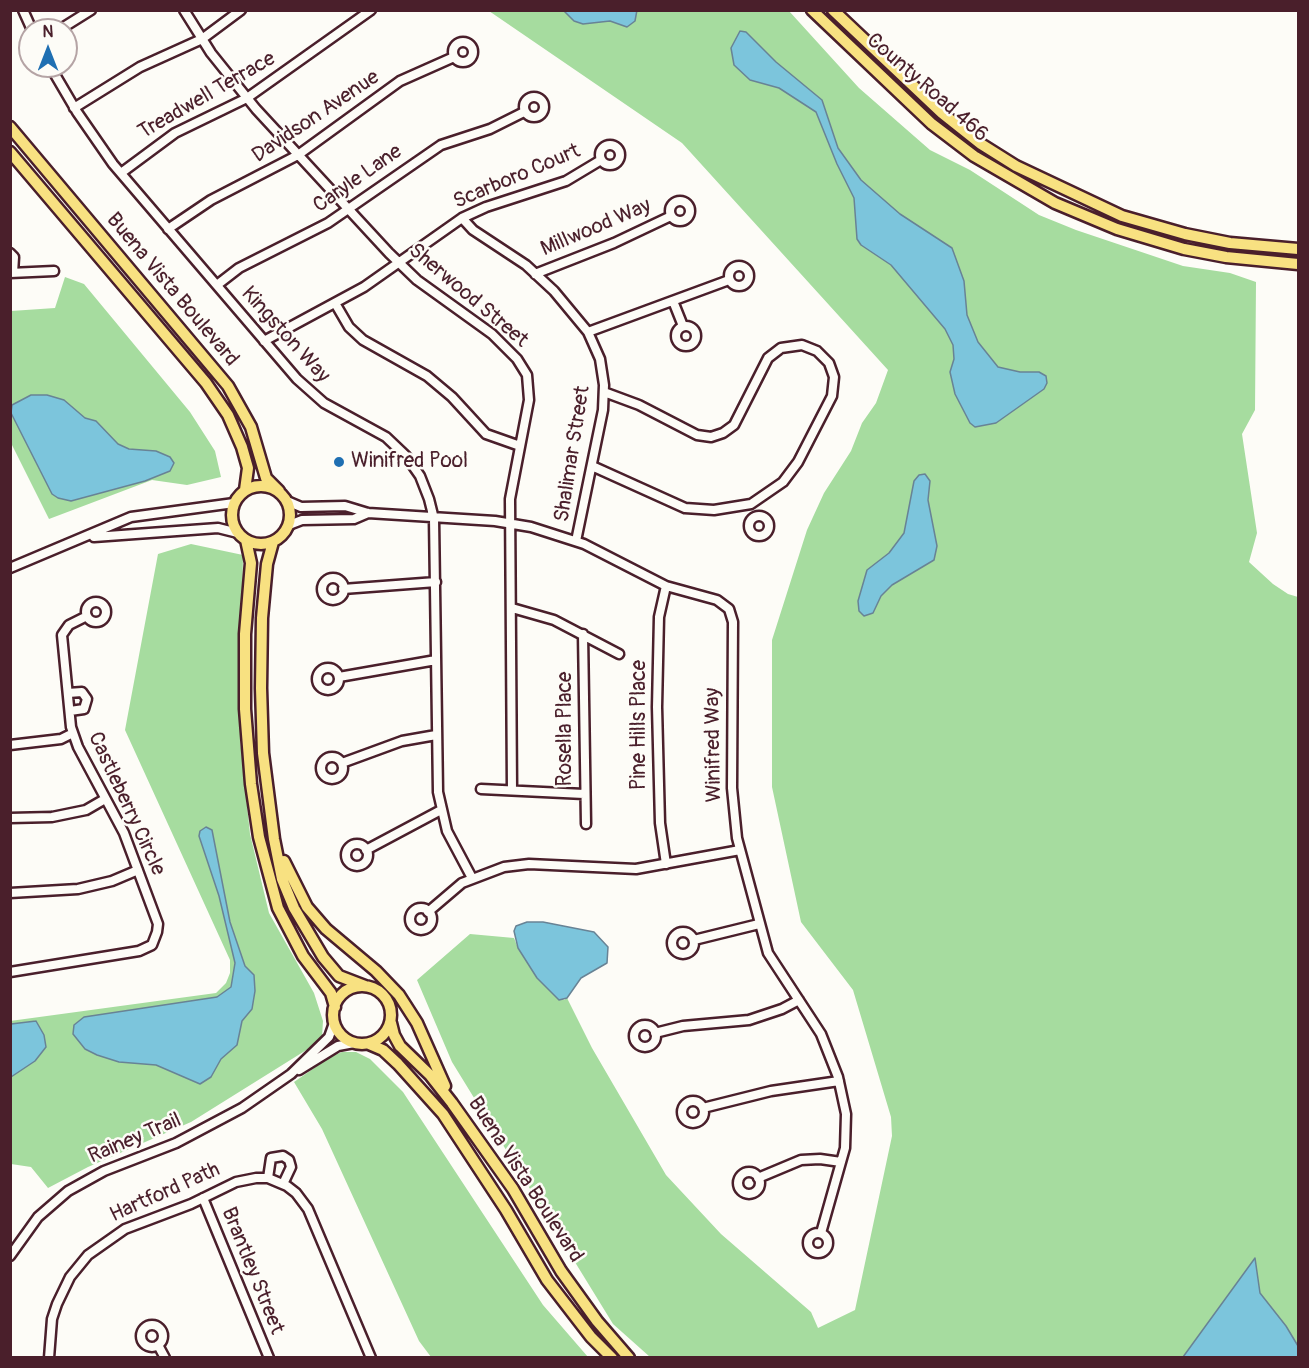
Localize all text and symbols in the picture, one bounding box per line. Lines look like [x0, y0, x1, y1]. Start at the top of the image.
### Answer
north arrow [18, 18, 78, 78]
text: N [43, 22, 53, 42]
street label: County Road 466 [861, 28, 993, 148]
street label: Treadwell Terrace [134, 47, 280, 145]
street label: Davidson Avenue [248, 65, 384, 169]
street label: Caryle Lane [309, 139, 407, 219]
street label: Scarboro Court [450, 139, 584, 215]
street label: Millwood Way [537, 194, 655, 262]
street label: Buena Vista Boulevard [100, 208, 244, 372]
street label: Sherwood Street [403, 239, 533, 353]
street label: Kingston Way [235, 282, 335, 388]
street label: Shalimar Street [550, 384, 596, 524]
place label: Winifred Pool [351, 449, 468, 475]
marker: Winifred Pool [332, 455, 346, 469]
street label: Pine Hills Place [627, 660, 653, 790]
street label: Rosella Place [553, 672, 579, 786]
street label: Winifred Way [700, 688, 728, 802]
street label: Castleberry Circle [82, 728, 170, 880]
street label: Buena Vista Boulevard [462, 1092, 588, 1268]
street label: Rainey Trail [85, 1108, 185, 1170]
street label: Hartford Path [106, 1158, 224, 1228]
street label: Brantley Street [215, 1204, 289, 1338]

